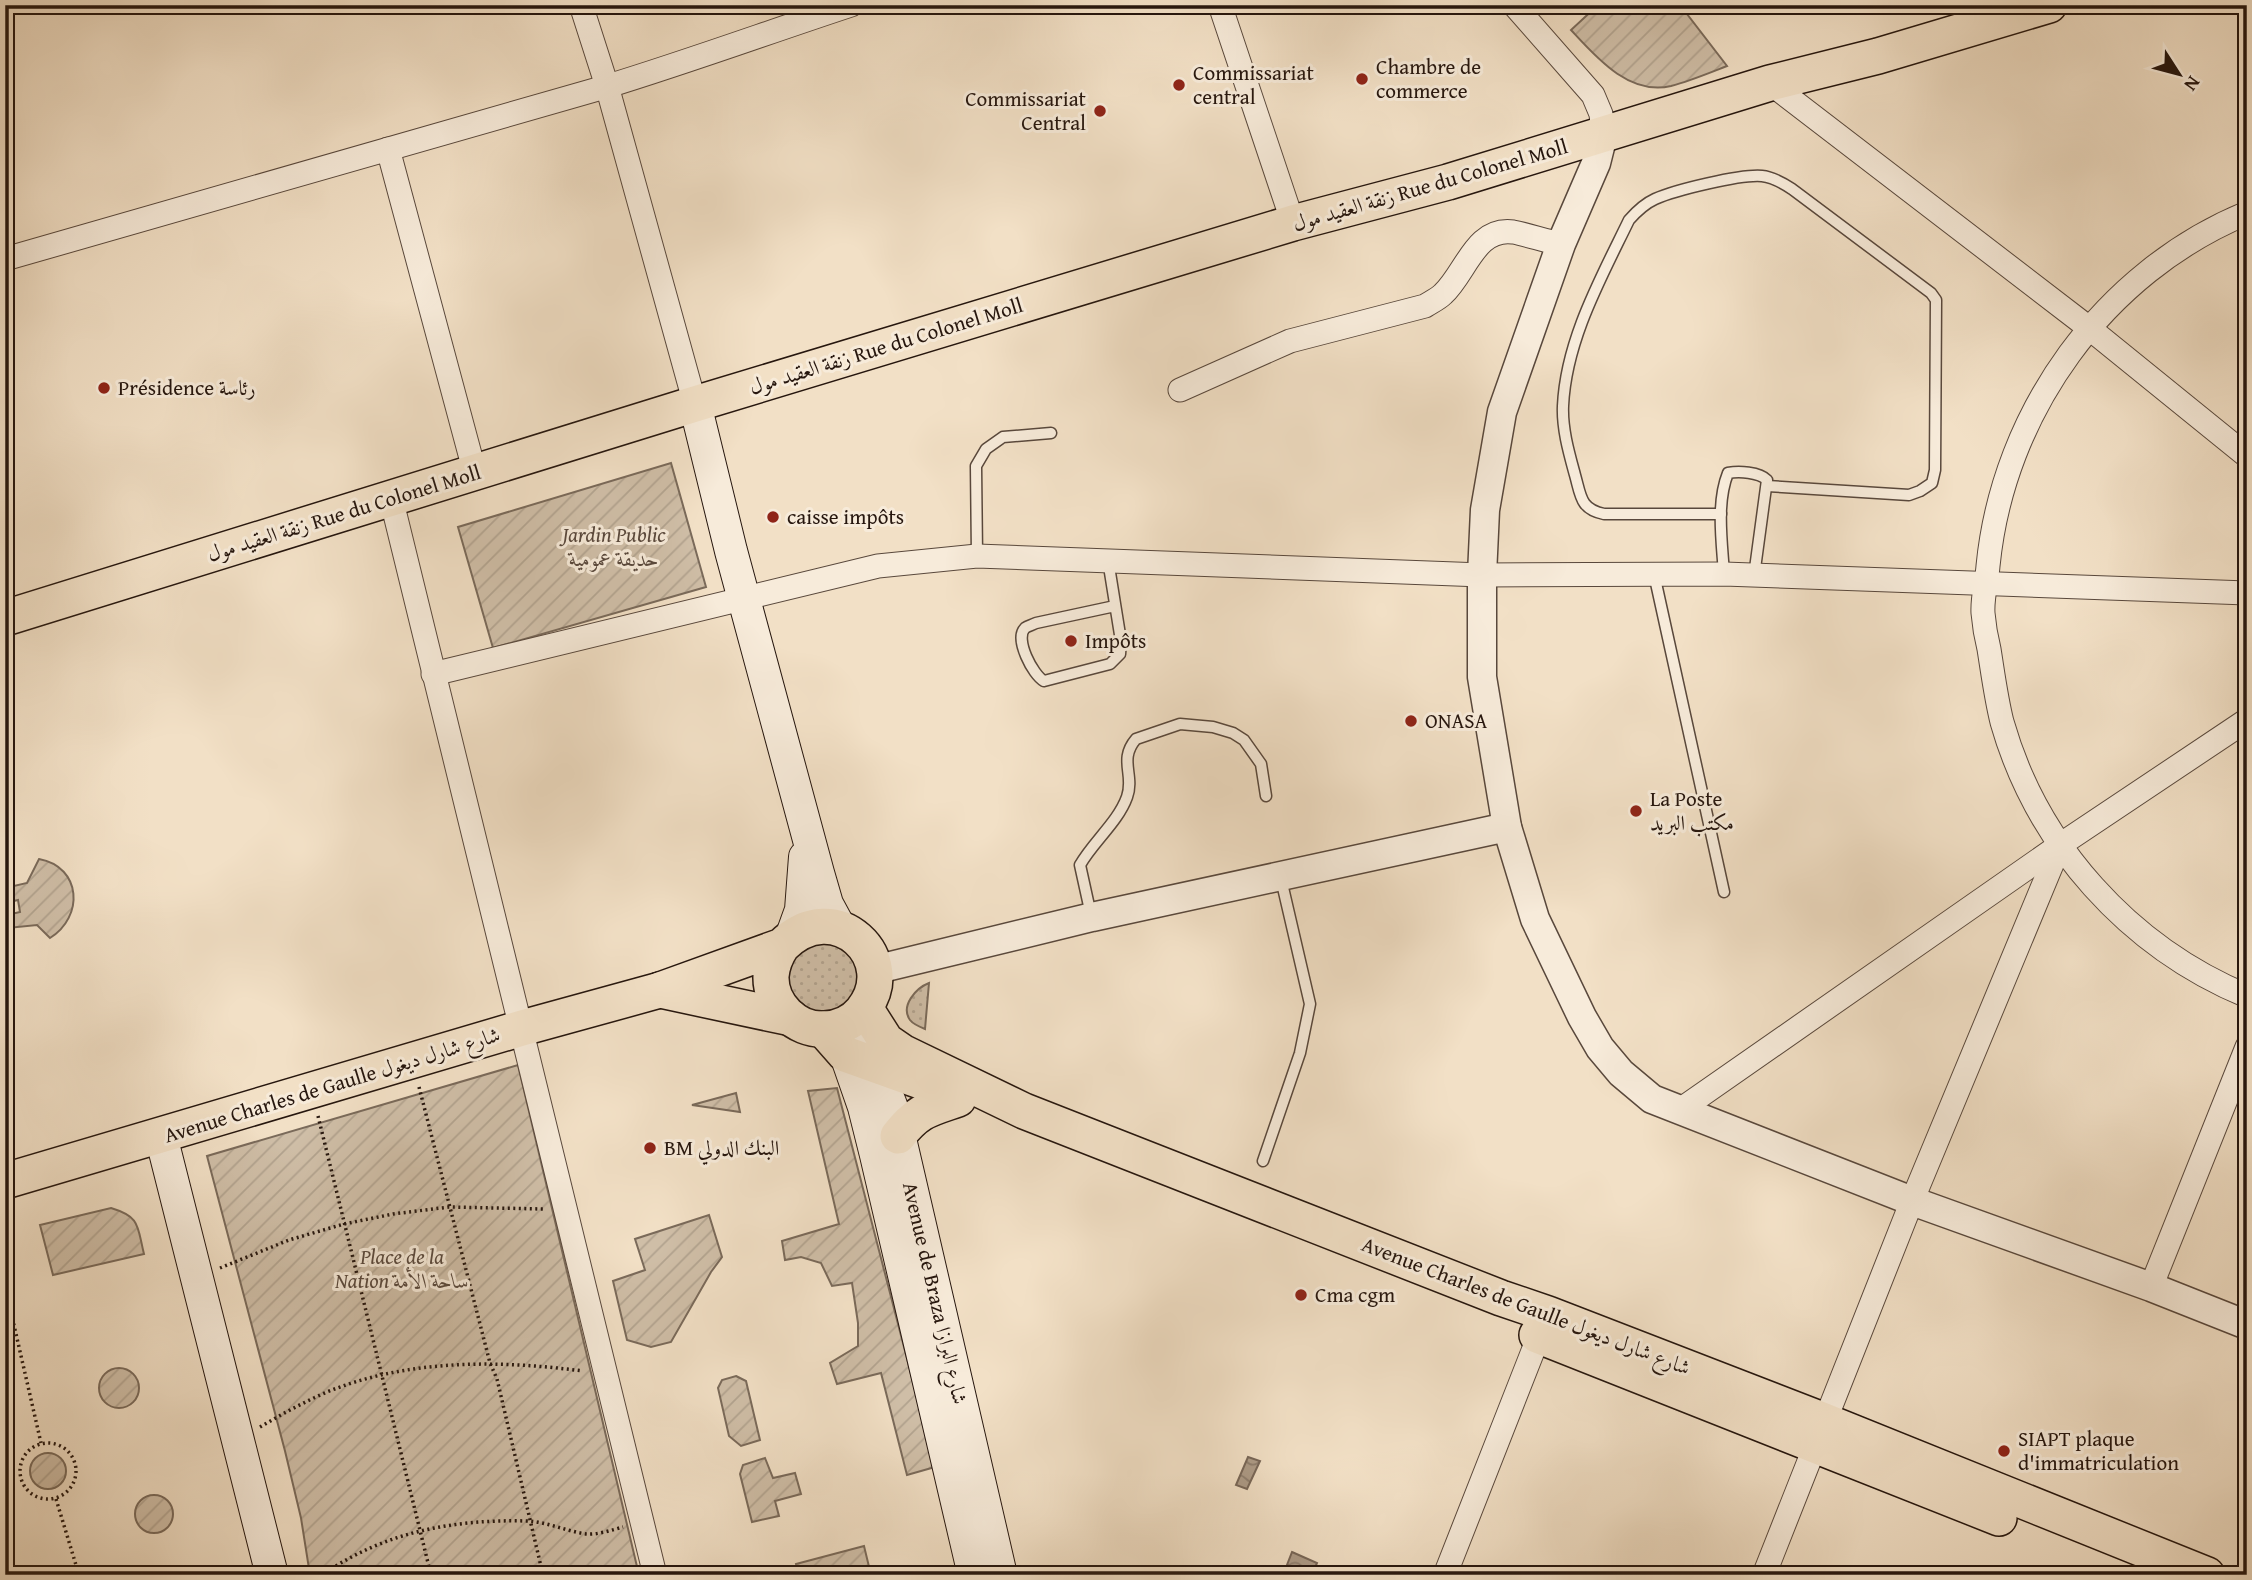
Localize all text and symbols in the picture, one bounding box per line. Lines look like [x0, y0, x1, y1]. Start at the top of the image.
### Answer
north arrow [2144, 38, 2214, 108]
place label: Chambre de commerce [1376, 51, 1481, 106]
place label: Commissariat central [1193, 57, 1314, 112]
marker: Chambre de commerce [1354, 71, 1370, 87]
text: N [2178, 71, 2208, 98]
marker: Commissariat central [1171, 77, 1187, 93]
place label: Commissariat Central [965, 83, 1087, 138]
marker: Commissariat Central [1092, 103, 1108, 119]
street label: زنقة العقيد مول Rue du Colonel Moll [1289, 130, 1571, 239]
street label: زنقة العقيد مول Rue du Colonel Moll [745, 289, 1027, 402]
place label: Présidence رئاسة [118, 372, 256, 403]
marker: Présidence رئاسة [96, 380, 112, 396]
street label: زنقة العقيد مول Rue du Colonel Moll [203, 456, 485, 569]
place label: caisse impôts [787, 501, 904, 532]
marker: caisse impôts [765, 509, 781, 525]
park label: Jardin Public حديقة عمومية [559, 519, 666, 574]
place label: Impôts [1085, 625, 1146, 656]
marker: Impôts [1063, 633, 1079, 649]
place label: ONASA [1425, 705, 1487, 736]
marker: ONASA [1403, 713, 1419, 729]
place label: La Poste مكتب البريد [1650, 783, 1734, 838]
marker: La Poste مكتب البريد [1628, 803, 1644, 819]
street label: Avenue Charles de Gaulle شارع شارل ديغول [160, 1019, 505, 1153]
place label: BM البنك الدولي [664, 1132, 779, 1165]
marker: BM البنك الدولي [642, 1140, 658, 1156]
street label: Avenue de Braza شارع البرازا [892, 1179, 976, 1408]
street label: Avenue Charles de Gaulle شارع شارل ديغول [1356, 1228, 1695, 1385]
park label: Place de la Nation ساحة الأمة [334, 1241, 469, 1296]
place label: Cma cgm [1315, 1279, 1395, 1310]
marker: Cma cgm [1293, 1287, 1309, 1303]
place label: SIAPT plaque d'immatriculation [2018, 1423, 2179, 1478]
marker: SIAPT plaque d'immatriculation [1996, 1443, 2012, 1459]

